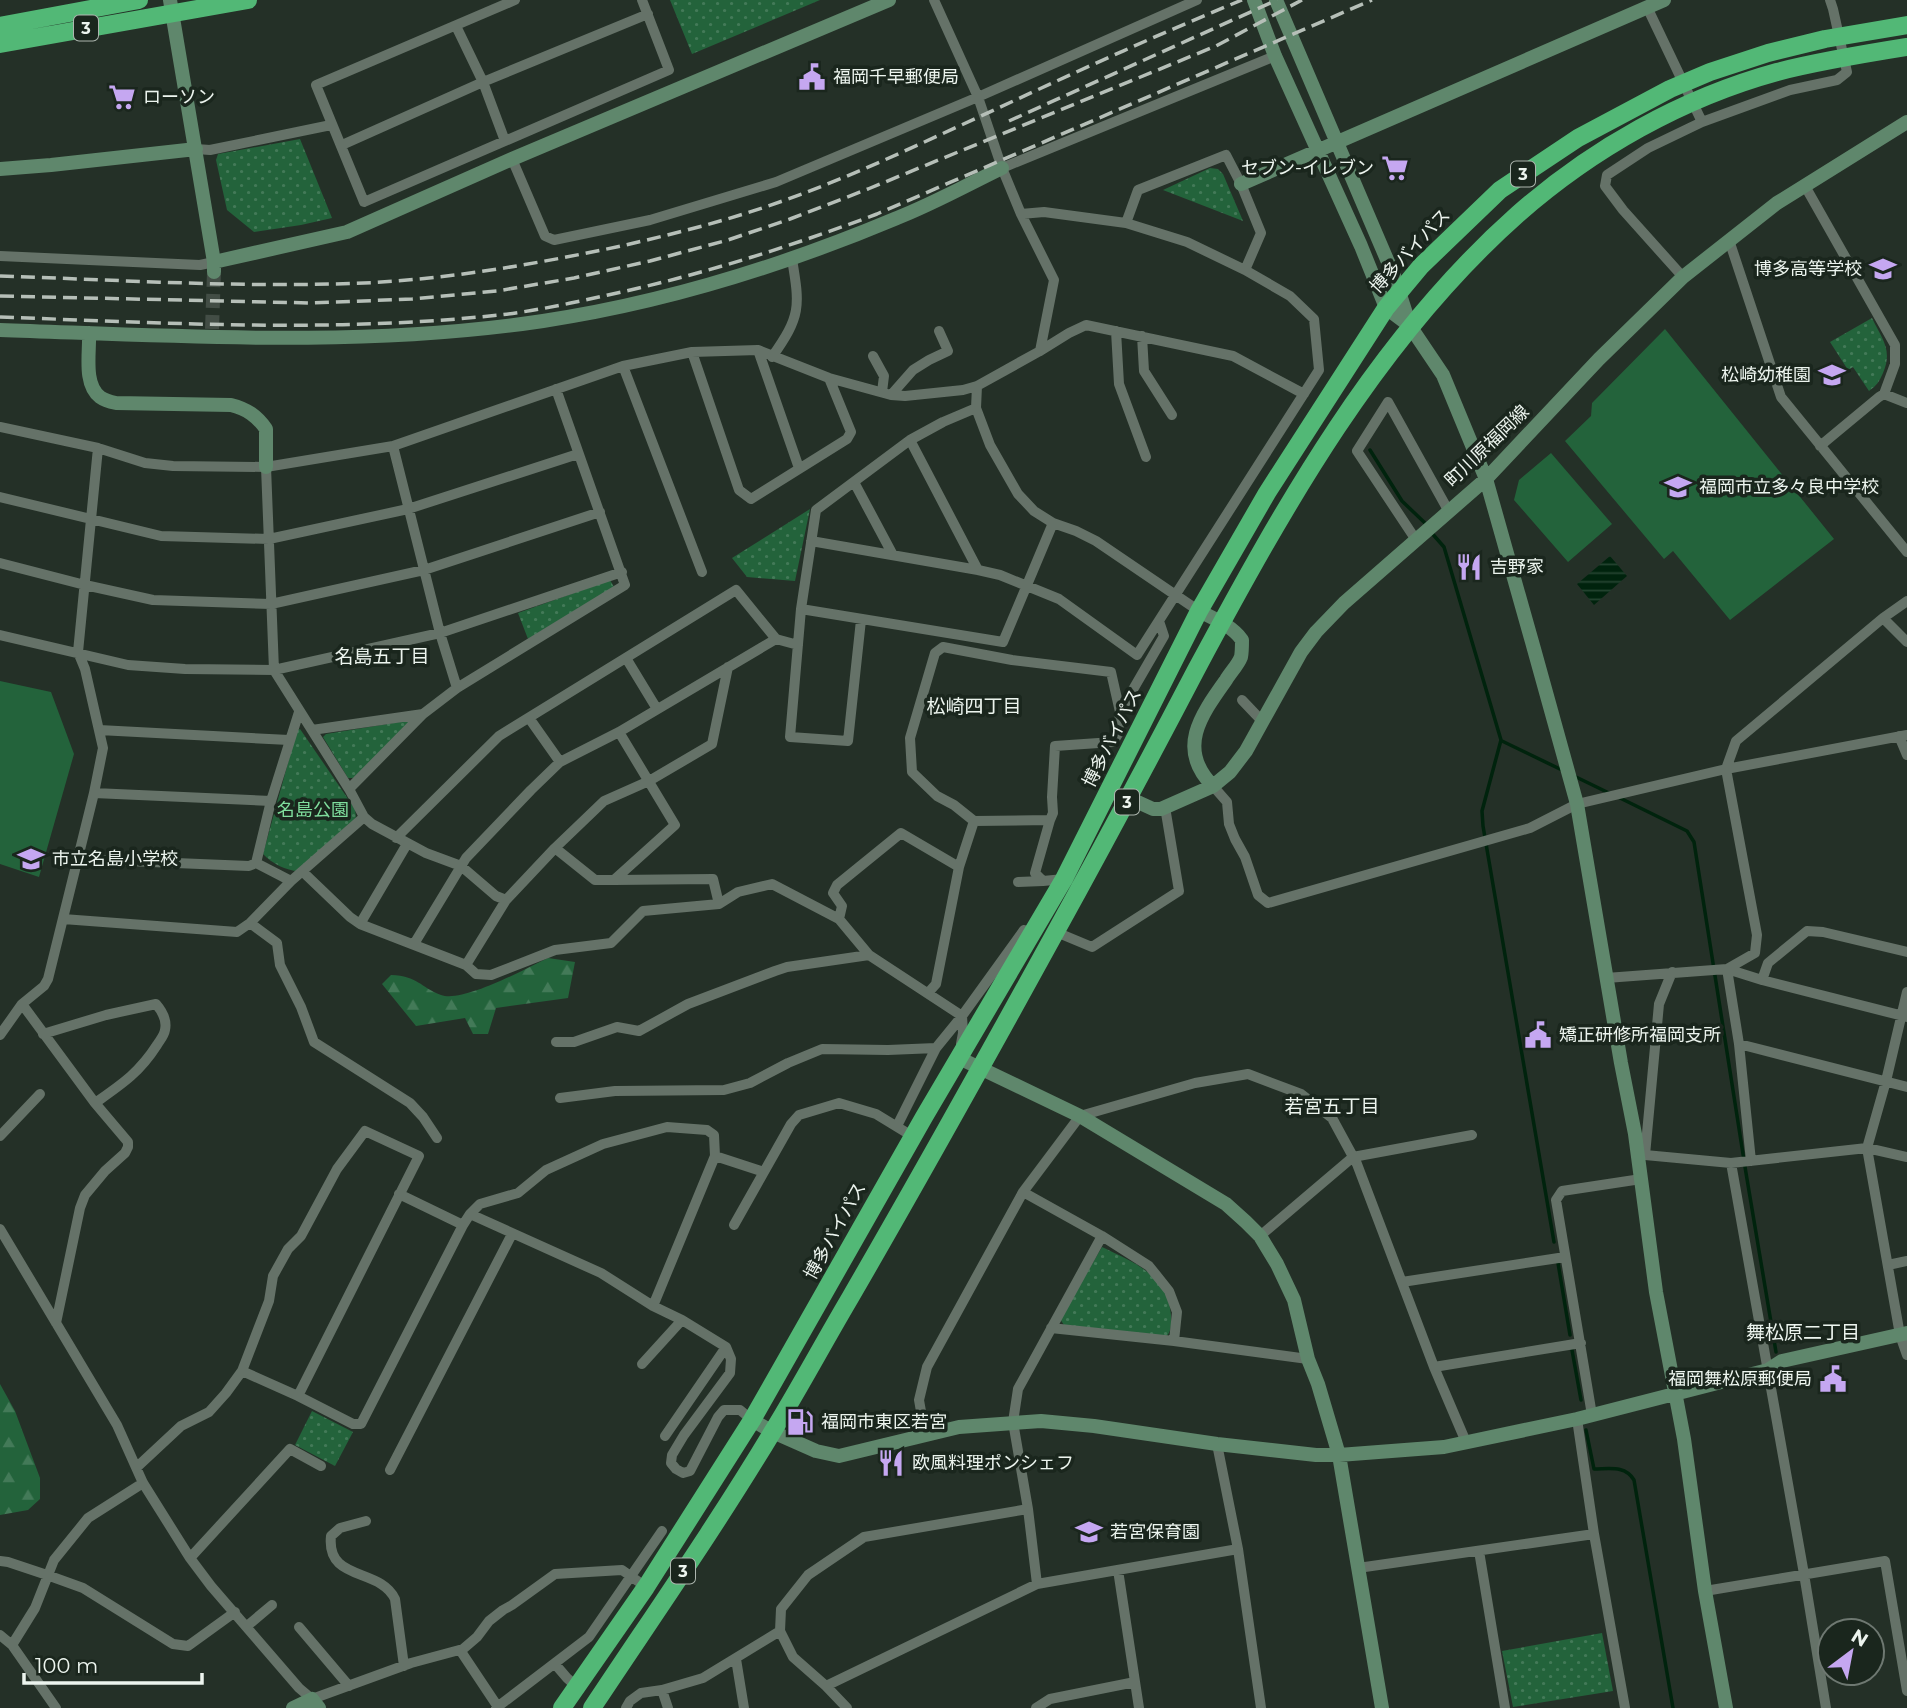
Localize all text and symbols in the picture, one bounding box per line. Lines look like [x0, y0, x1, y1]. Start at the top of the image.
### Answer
road number: 3 [74, 16, 98, 40]
public building icon: 福岡千早郵便局 [797, 62, 827, 92]
place label: 福岡千早郵便局 [833, 66, 959, 88]
supermarket icon: ローソン [107, 82, 137, 112]
place label: ローソン [143, 86, 215, 108]
supermarket icon: セブン-イレブン [1380, 153, 1410, 183]
place label: セブン-イレブン [1241, 157, 1374, 179]
road number: 3 [1511, 162, 1535, 186]
street label: 博多バイパス [1365, 204, 1455, 298]
school or university icon: 博多高等学校 [1868, 254, 1898, 284]
place label: 博多高等学校 [1754, 258, 1862, 280]
school or university icon: 松崎幼稚園 [1817, 360, 1847, 390]
place label: 松崎幼稚園 [1721, 364, 1811, 386]
street label: 町川原福岡線 [1441, 401, 1533, 491]
school or university icon: 福岡市立多々良中学校 [1663, 472, 1693, 502]
place label: 福岡市立多々良中学校 [1699, 476, 1879, 498]
restaurant icon: 吉野家 [1454, 552, 1484, 582]
place label: 吉野家 [1490, 556, 1544, 578]
district label: 名島五丁目 [334, 645, 430, 668]
street label: 博多バイパス [1078, 685, 1146, 791]
district label: 松崎四丁目 [926, 695, 1022, 718]
road number: 3 [1115, 790, 1139, 814]
park label: 名島公園 [277, 799, 349, 821]
school or university icon: 市立名島小学校 [16, 844, 46, 874]
place label: 市立名島小学校 [52, 848, 178, 870]
public building icon: 矯正研修所福岡支所 [1523, 1020, 1553, 1050]
place label: 矯正研修所福岡支所 [1559, 1024, 1721, 1046]
district label: 若宮五丁目 [1284, 1095, 1380, 1118]
street label: 博多バイパス [799, 1179, 871, 1283]
district label: 舞松原二丁目 [1746, 1321, 1860, 1344]
public building icon: 福岡舞松原郵便局 [1818, 1364, 1848, 1394]
place label: 福岡舞松原郵便局 [1668, 1368, 1812, 1390]
fuel station icon: 福岡市東区若宮 [785, 1407, 815, 1437]
place label: 福岡市東区若宮 [821, 1411, 947, 1433]
restaurant icon: 欧風料理ポンシェフ [876, 1448, 906, 1478]
place label: 欧風料理ポンシェフ [912, 1452, 1074, 1474]
school or university icon: 若宮保育園 [1074, 1517, 1104, 1547]
place label: 若宮保育園 [1110, 1521, 1200, 1543]
road number: 3 [671, 1558, 695, 1583]
north arrow [1816, 1617, 1886, 1687]
text: N [1847, 1624, 1872, 1652]
scale bar [24, 1642, 203, 1686]
text: 100 m [35, 1653, 98, 1678]

